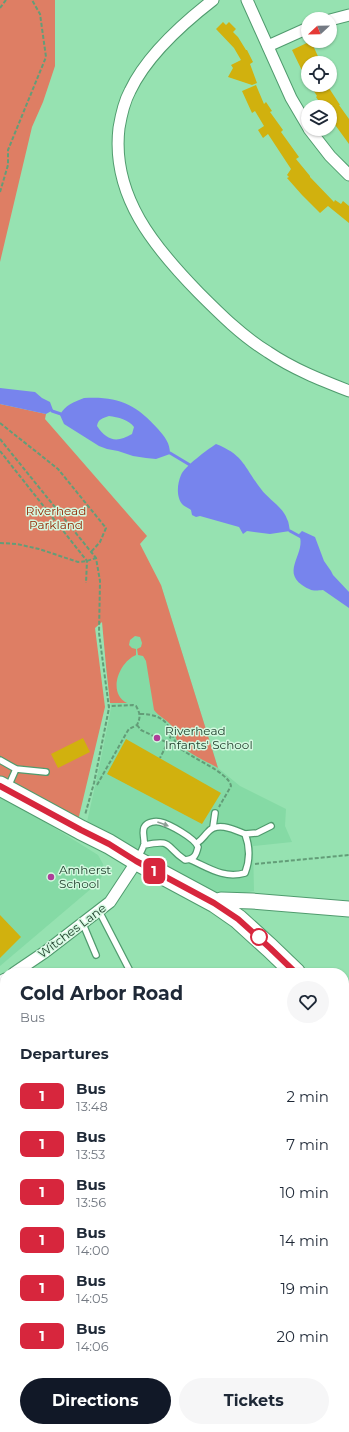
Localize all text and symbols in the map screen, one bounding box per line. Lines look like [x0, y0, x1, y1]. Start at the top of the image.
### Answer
north arrow [301, 12, 337, 48]
map controls [301, 12, 337, 136]
button: locate [301, 56, 337, 92]
button: layers [301, 100, 337, 136]
park label: Riverhead Parkland [26, 503, 86, 532]
place label: Riverhead Infants' School [165, 723, 253, 752]
marker: Riverhead Infants' School [152, 733, 162, 743]
one-way arrow [157, 821, 169, 827]
line badge: 1 [141, 858, 167, 884]
place label: Amherst School [59, 862, 111, 891]
text: 1 [151, 862, 157, 880]
marker: Amherst School [46, 872, 56, 882]
street label: Witches Lane [35, 900, 109, 961]
unlabelled marker [250, 928, 268, 946]
button: heart [287, 981, 329, 1023]
text: Cold Arbor Road [20, 982, 183, 1005]
text: Bus [20, 1009, 45, 1025]
text: Departures [20, 1044, 109, 1063]
text: Bus [76, 1079, 106, 1098]
text: 1 [39, 1087, 45, 1105]
text: 2 min [286, 1087, 329, 1106]
text: 13:48 [76, 1098, 108, 1114]
text: Bus [76, 1127, 106, 1146]
text: 1 [39, 1135, 45, 1153]
text: 7 min [286, 1135, 329, 1154]
text: 13:53 [76, 1146, 105, 1162]
text: Bus [76, 1175, 106, 1194]
text: 1 [39, 1183, 45, 1201]
text: 10 min [280, 1183, 329, 1202]
text: 13:56 [76, 1194, 106, 1210]
text: Bus [76, 1223, 106, 1242]
text: 1 [39, 1231, 45, 1249]
text: 14 min [280, 1231, 329, 1250]
text: 14:00 [76, 1242, 109, 1258]
text: Bus [76, 1271, 106, 1290]
text: 1 [39, 1279, 45, 1297]
text: 19 min [280, 1279, 329, 1298]
text: 14:05 [76, 1290, 108, 1306]
text: Bus [76, 1319, 106, 1338]
text: 1 [39, 1327, 45, 1345]
text: 20 min [277, 1327, 329, 1346]
text: 14:06 [76, 1338, 109, 1354]
button: Directions [20, 1378, 171, 1424]
button: Tickets [179, 1378, 329, 1424]

